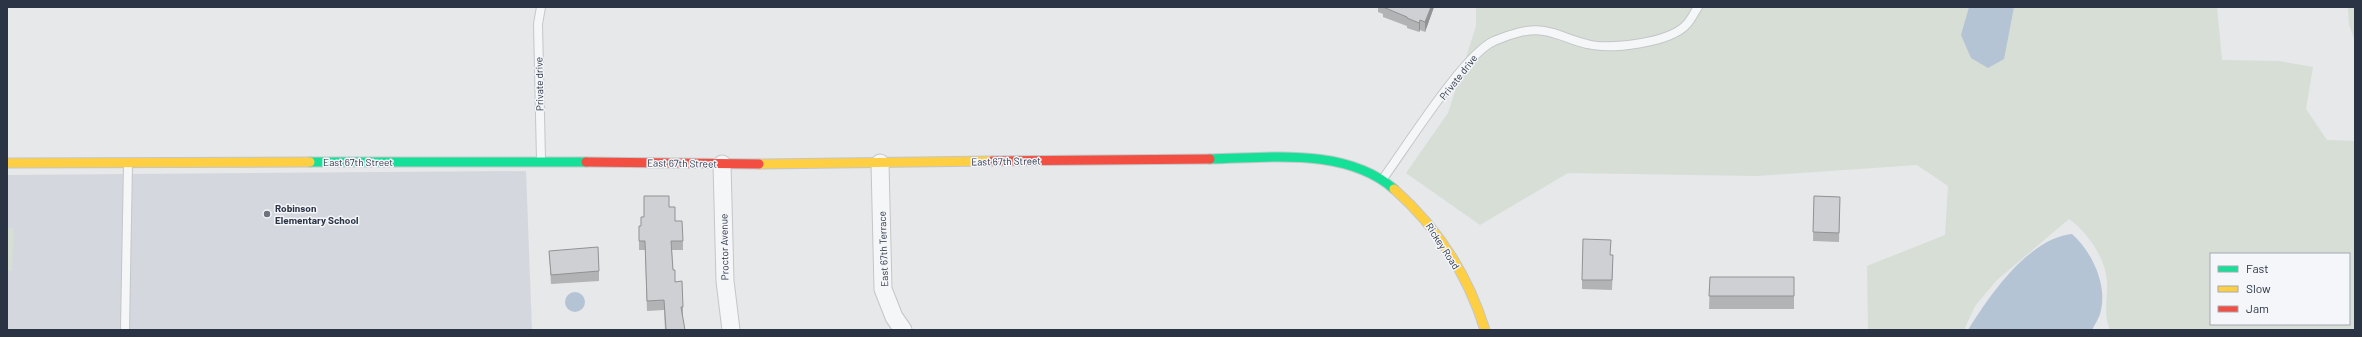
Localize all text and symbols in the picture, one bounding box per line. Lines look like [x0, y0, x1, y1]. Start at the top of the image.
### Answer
street label: Private drive [1437, 52, 1479, 102]
street label: Private drive [533, 57, 545, 111]
street label: East 67th Street [971, 154, 1041, 168]
street label: East 67th Street [323, 156, 393, 168]
street label: East 67th Street [647, 156, 717, 170]
place label: Robinson Elementary School [275, 202, 358, 226]
marker: Robinson Elementary School [262, 209, 272, 219]
street label: East 67th Terrace [876, 211, 890, 287]
street label: Proctor Avenue [717, 214, 731, 280]
street label: Rickey Road [1424, 221, 1462, 271]
legend [2210, 253, 2350, 325]
text: Fast [2246, 261, 2269, 275]
text: Slow [2246, 281, 2271, 295]
text: Jam [2246, 301, 2269, 315]

